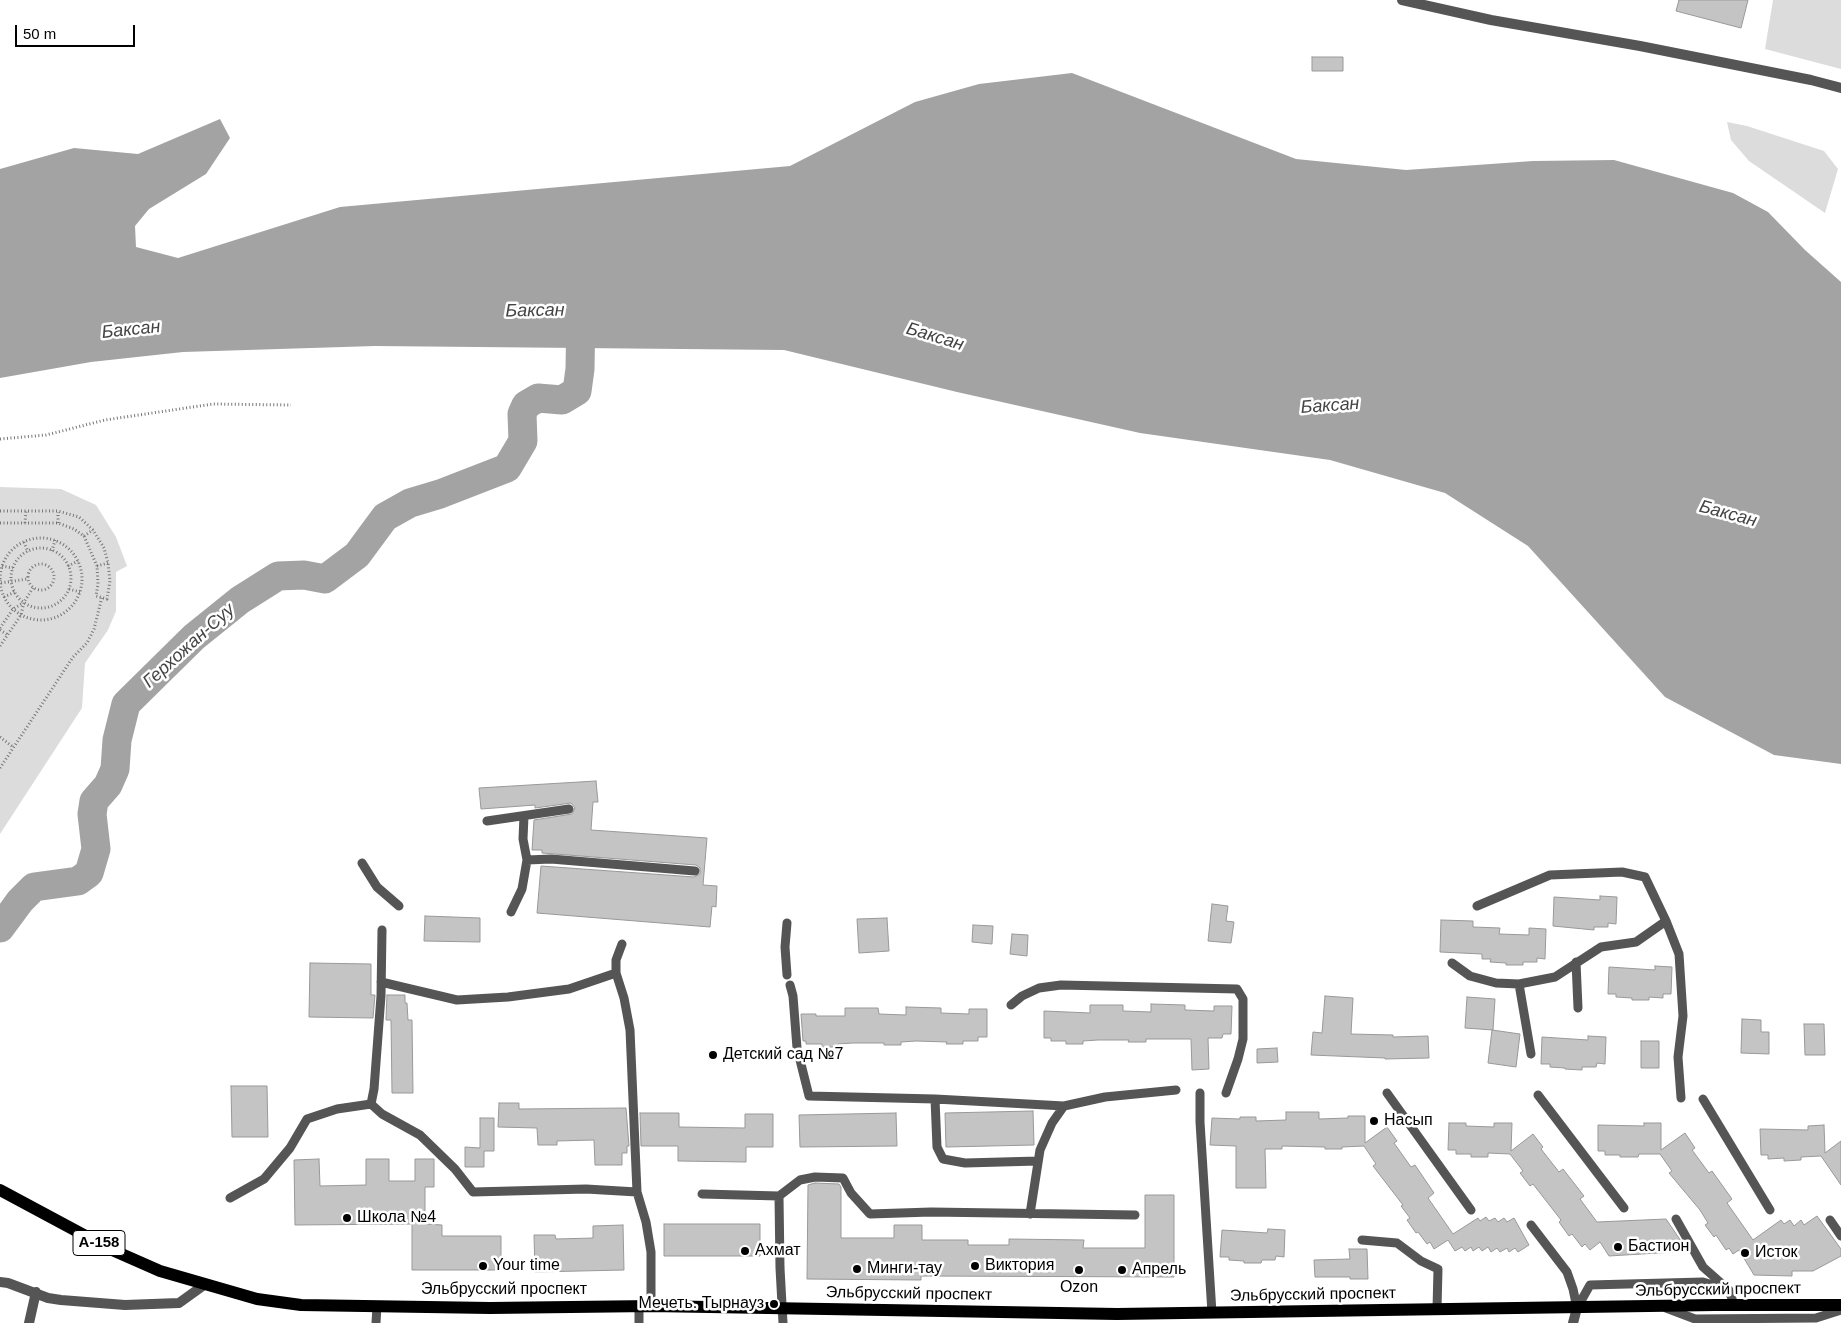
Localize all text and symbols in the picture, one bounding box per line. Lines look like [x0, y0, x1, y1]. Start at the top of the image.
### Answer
scale bar [18, 15, 138, 47]
text: 50 m [23, 25, 56, 42]
water label: Баксан [505, 300, 565, 322]
water label: Баксан [101, 316, 161, 344]
water label: Баксан [904, 318, 966, 356]
water label: Баксан [1300, 393, 1360, 419]
water label: Баксан [1697, 496, 1759, 532]
water label: Герхожан-Суу [139, 599, 239, 693]
place label: Детский сад №7 [723, 1045, 843, 1065]
marker: Детский сад №7 [707, 1049, 719, 1061]
place label: Насып [1384, 1111, 1433, 1131]
marker: Насып [1368, 1115, 1380, 1127]
place label: Школа №4 [357, 1208, 436, 1228]
marker: Школа №4 [341, 1212, 353, 1224]
road number: А-158 [73, 1230, 125, 1256]
place label: Бастион [1628, 1237, 1689, 1257]
place label: Ахмат [755, 1241, 801, 1261]
marker: Бастион [1612, 1241, 1624, 1253]
place label: Исток [1755, 1243, 1798, 1263]
marker: Ахмат [739, 1245, 751, 1257]
marker: Исток [1739, 1247, 1751, 1259]
place label: Your time [493, 1256, 560, 1276]
place label: Виктория [985, 1256, 1054, 1276]
place label: Минги-тау [867, 1259, 942, 1279]
marker: Your time [477, 1260, 489, 1272]
marker: Виктория [969, 1260, 981, 1272]
place label: Апрель [1132, 1260, 1186, 1280]
marker: Минги-тау [851, 1263, 863, 1275]
marker: Ozon [1073, 1264, 1085, 1276]
marker: Апрель [1116, 1264, 1128, 1276]
place label: Ozon [1060, 1278, 1098, 1298]
street label: Эльбрусский проспект [1635, 1279, 1801, 1301]
street label: Эльбрусский проспект [421, 1280, 587, 1300]
street label: Эльбрусский проспект [826, 1283, 992, 1305]
street label: Эльбрусский проспект [1230, 1284, 1396, 1306]
place label: Мечеть. Тырнауз [639, 1294, 764, 1314]
marker: Мечеть. Тырнауз [768, 1298, 780, 1310]

